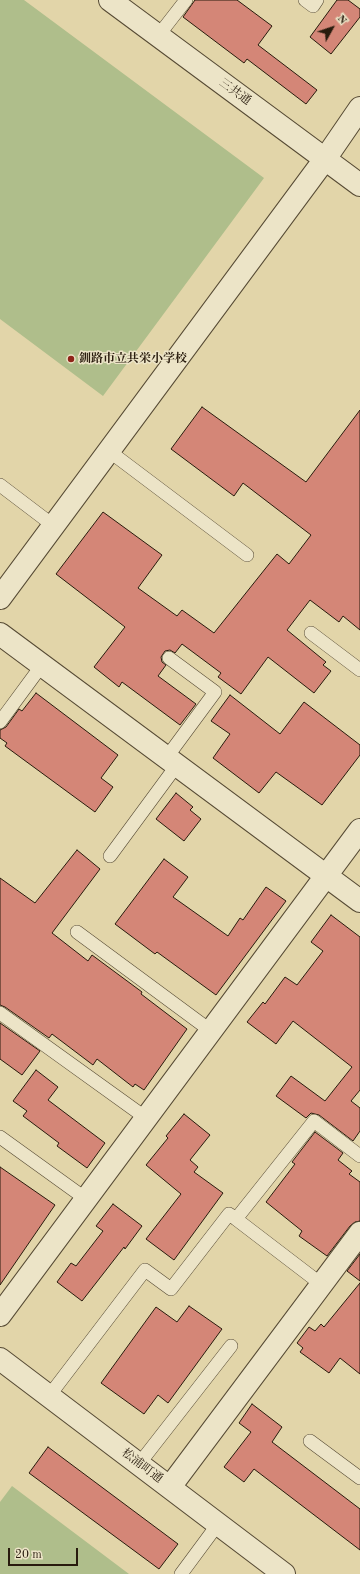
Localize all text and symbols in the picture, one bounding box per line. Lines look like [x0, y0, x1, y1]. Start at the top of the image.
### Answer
north arrow [312, 8, 352, 48]
text: N [335, 13, 348, 27]
street label: 三共通 [216, 76, 254, 108]
place label: 釧路市立共栄小学校 [79, 352, 187, 366]
marker: 釧路市立共栄小学校 [66, 354, 76, 364]
street label: 松浦町通 [118, 1446, 166, 1486]
scale bar [10, 1540, 80, 1566]
text: 20 m [15, 1549, 42, 1561]

